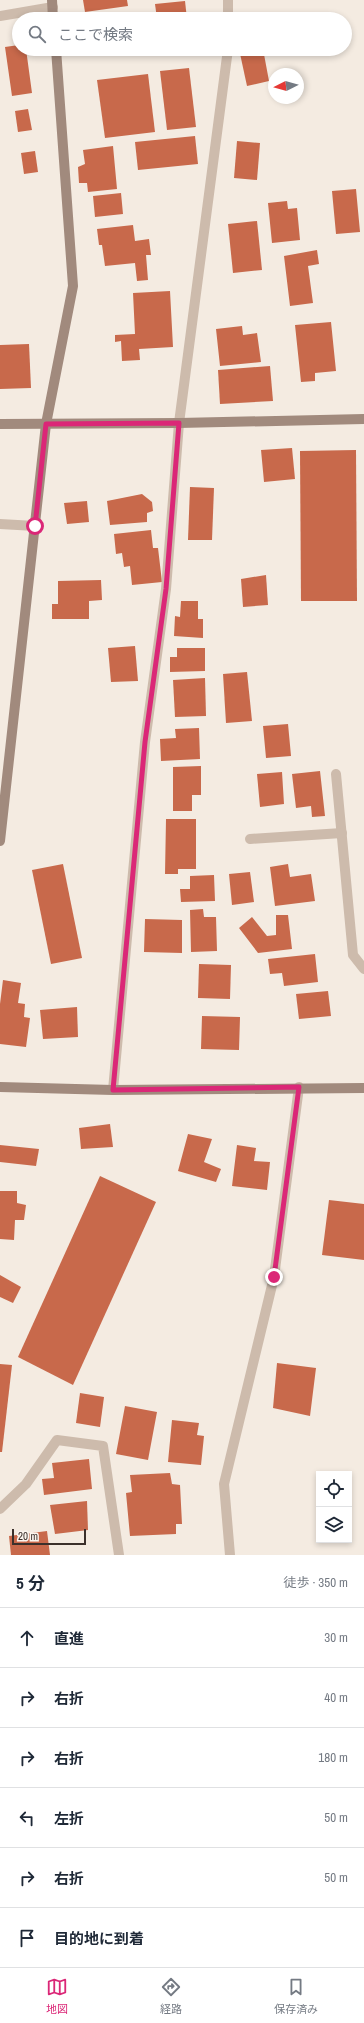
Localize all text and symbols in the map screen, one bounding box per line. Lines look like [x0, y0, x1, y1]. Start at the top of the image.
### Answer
search box [12, 12, 352, 56]
icon: search [26, 23, 48, 45]
text: ここで検索 [58, 24, 133, 45]
north arrow [268, 68, 304, 104]
route start [26, 517, 44, 535]
route end [265, 1268, 283, 1286]
map controls [316, 1471, 352, 1543]
button: locate [316, 1471, 352, 1507]
button: layers [316, 1507, 352, 1543]
scale bar [12, 1527, 86, 1546]
text: 20 m [18, 1529, 38, 1543]
text: 5 分 [16, 1571, 45, 1594]
text: 徒歩 · 350 m [283, 1574, 348, 1591]
icon: ahead [16, 1627, 38, 1649]
text: 直進 [54, 1628, 84, 1649]
text: 30 m [324, 1629, 348, 1646]
icon: right [16, 1687, 38, 1709]
text: 右折 [54, 1688, 84, 1709]
text: 40 m [324, 1689, 348, 1706]
icon: right [16, 1747, 38, 1769]
text: 右折 [54, 1748, 84, 1769]
text: 180 m [318, 1749, 348, 1766]
icon: left [16, 1807, 38, 1829]
text: 左折 [54, 1808, 84, 1829]
text: 50 m [324, 1809, 348, 1826]
icon: right [16, 1867, 38, 1889]
text: 右折 [54, 1868, 84, 1889]
text: 50 m [324, 1869, 348, 1886]
icon: arrive [16, 1927, 38, 1949]
text: 目的地に到着 [54, 1928, 144, 1949]
tab: 地図 [46, 1976, 68, 2016]
tab: 経路 [160, 1976, 182, 2016]
tab: 保存済み [274, 1976, 318, 2016]

